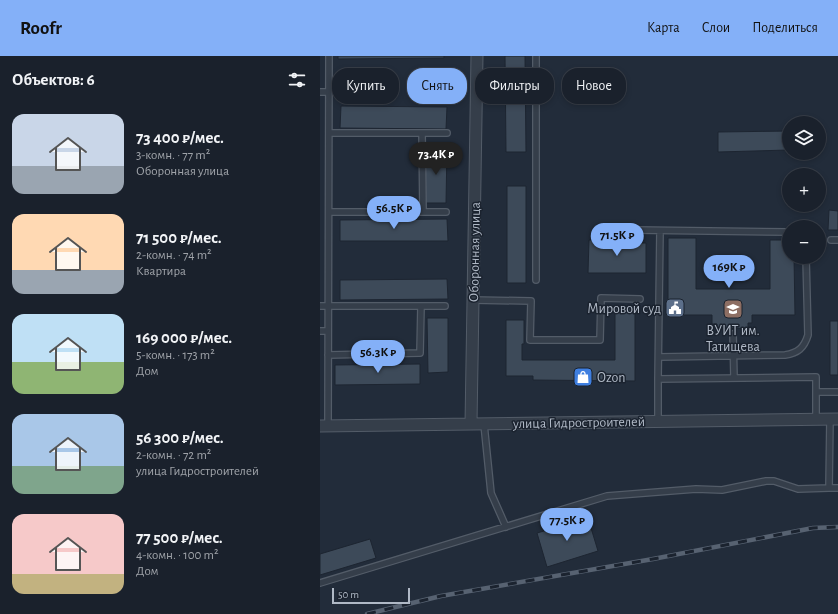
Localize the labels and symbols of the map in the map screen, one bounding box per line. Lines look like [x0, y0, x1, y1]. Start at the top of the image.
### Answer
pin: 73.4K ₽ [399, 142, 473, 176]
pin: 56.5K ₽ [357, 196, 431, 230]
street label: Оборонная улица [467, 201, 483, 302]
pin: 71.5K ₽ [580, 223, 654, 257]
pin: 169K ₽ [696, 255, 762, 289]
public building icon: Мировой суд [664, 297, 686, 319]
school or university icon: ВУИТ им. Татищева [722, 298, 744, 320]
place label: Мировой суд [587, 302, 661, 316]
place label: ВУИТ им. Татищева [706, 324, 761, 354]
pin: 56.3K ₽ [341, 340, 415, 374]
shop icon: Ozon [572, 366, 594, 388]
place label: Ozon [597, 371, 625, 385]
street label: улица Гидростроителей [512, 415, 645, 431]
pin: 77.5K ₽ [530, 508, 604, 542]
scale bar [332, 586, 410, 605]

